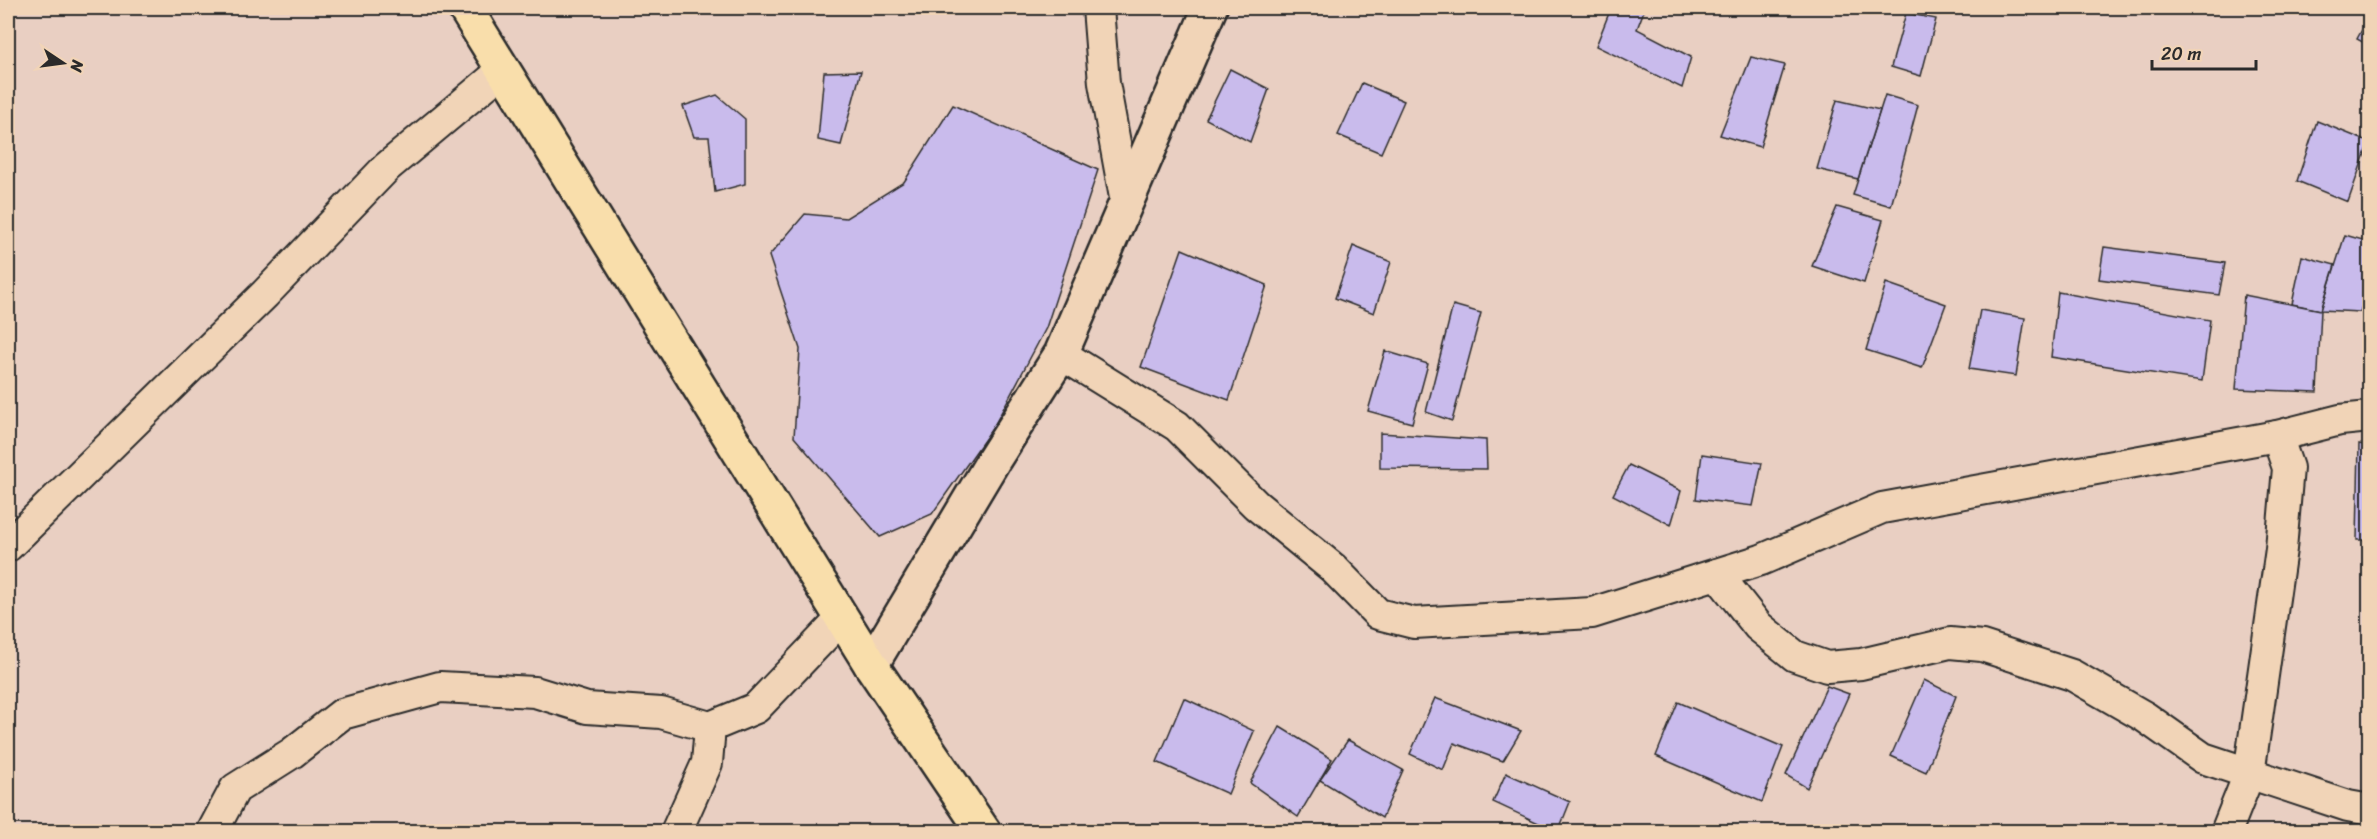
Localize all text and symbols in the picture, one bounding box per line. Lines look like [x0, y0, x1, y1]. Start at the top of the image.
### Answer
north arrow [33, 33, 93, 93]
scale bar [2152, 33, 2256, 71]
text: 20 m [2161, 38, 2201, 70]
text: N [62, 57, 93, 76]

